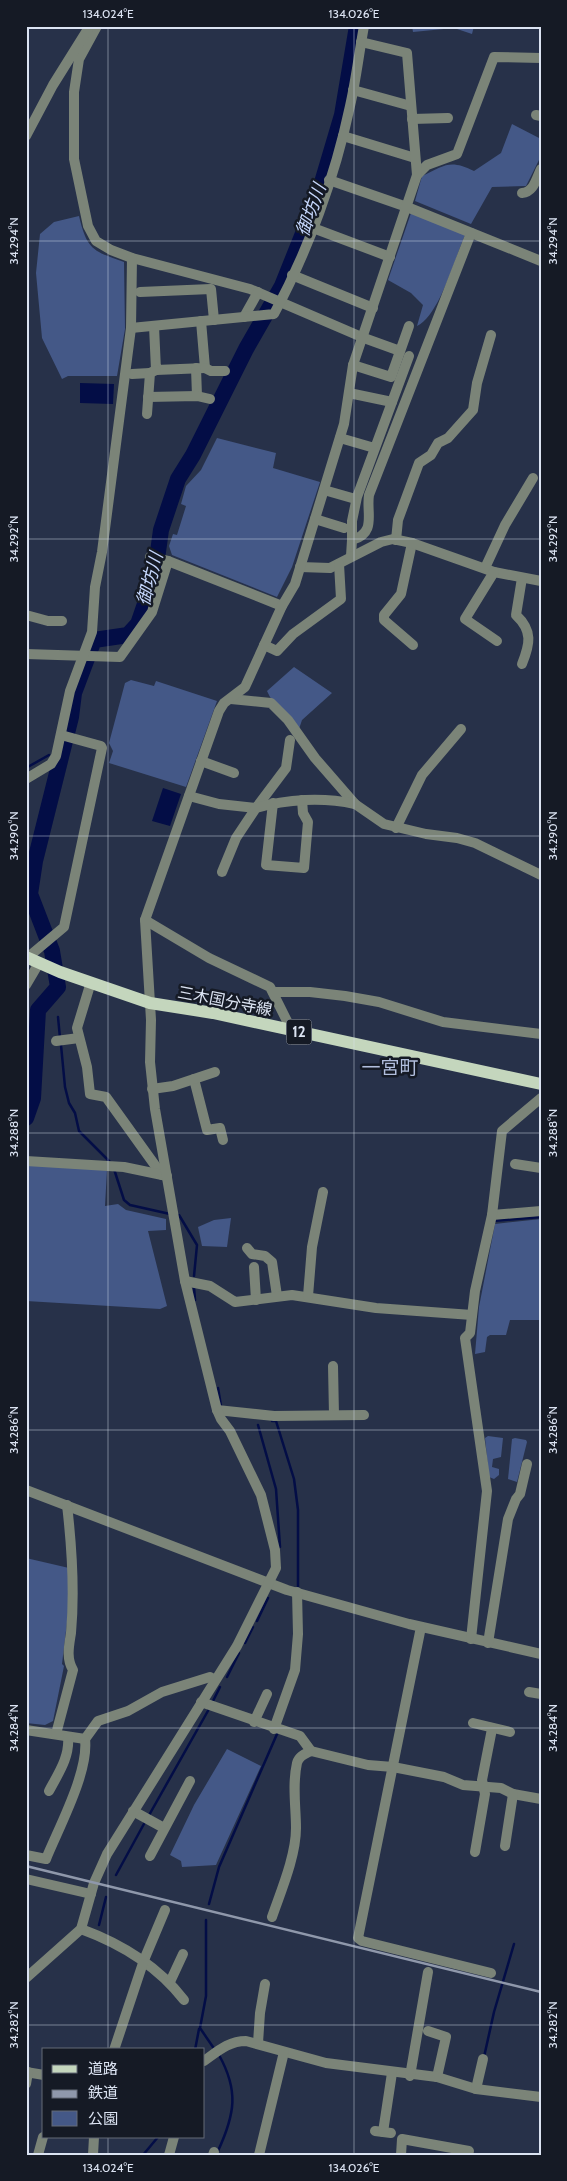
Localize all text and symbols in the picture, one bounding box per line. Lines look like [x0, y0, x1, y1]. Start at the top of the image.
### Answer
text: 134.024°E [82, 6, 134, 21]
text: 134.026°E [329, 6, 380, 21]
water label: 御坊川 [291, 179, 331, 239]
text: 34.294°N [6, 217, 21, 265]
text: 34.294°N [545, 217, 560, 265]
text: 34.292°N [6, 515, 21, 563]
text: 34.292°N [545, 515, 560, 563]
water label: 御坊川 [132, 548, 168, 608]
text: 34.290°N [6, 811, 21, 861]
text: 34.290°N [545, 811, 560, 861]
street label: 三木国分寺線 [176, 983, 274, 1019]
road number: 12 [286, 1020, 312, 1044]
district label: 一宮町 [361, 1056, 419, 1079]
text: 34.288°N [6, 1109, 21, 1157]
text: 34.288°N [545, 1109, 560, 1157]
text: 34.286°N [6, 1406, 21, 1454]
text: 34.286°N [545, 1406, 560, 1454]
text: 34.284°N [6, 1704, 21, 1752]
text: 34.284°N [545, 1704, 560, 1752]
text: 34.282°N [6, 2001, 21, 2049]
text: 34.282°N [545, 2001, 560, 2049]
legend [42, 2048, 205, 2138]
text: 道路 [88, 2060, 118, 2078]
text: 鉄道 [88, 2084, 118, 2102]
text: 公園 [88, 2110, 118, 2128]
text: 134.024°E [82, 2160, 134, 2175]
text: 134.026°E [329, 2160, 380, 2175]

